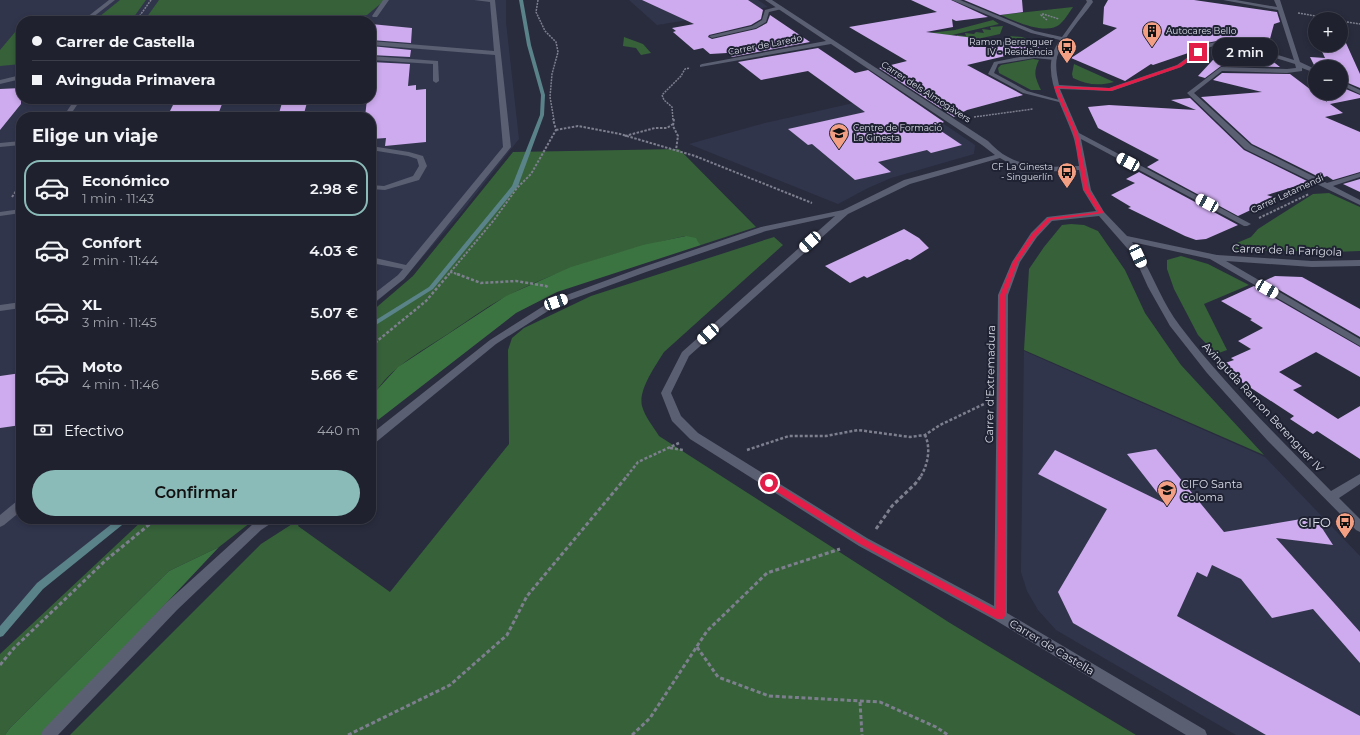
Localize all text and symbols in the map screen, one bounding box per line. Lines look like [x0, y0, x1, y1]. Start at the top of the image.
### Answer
map controls [1308, 12, 1348, 100]
button: + [1308, 12, 1348, 52]
building icon: Autocares Bello [1141, 20, 1163, 48]
place label: Autocares Bello [1166, 25, 1237, 36]
text: Carrer de Castella [56, 32, 195, 51]
street label: Carrer de Laredo [727, 32, 803, 57]
place label: Ramon Berenguer IV - Residència [969, 36, 1053, 57]
bus stop icon: Ramon Berenguer IV - Residència [1056, 36, 1078, 64]
callout: 2 min [1212, 38, 1278, 66]
route end [1189, 43, 1207, 61]
text: 2 min [1226, 44, 1264, 60]
street label: Carrer dels Almogàvers [880, 59, 974, 125]
button: − [1308, 60, 1348, 100]
text: Avinguda Primavera [56, 70, 216, 89]
school or university icon: Centre de Formació La Ginesta [828, 122, 850, 150]
place label: Centre de Formació La Ginesta [853, 122, 943, 143]
text: Elige un viaje [32, 125, 158, 147]
car [1115, 151, 1141, 173]
place label: CF La Ginesta - Singuerlín [992, 161, 1053, 182]
bus stop icon: CF La Ginesta - Singuerlín [1056, 161, 1078, 189]
icon: car [34, 170, 70, 206]
text: Económico [82, 171, 170, 190]
street label: Carrer Letamendi [1249, 172, 1325, 215]
text: 2.98 € [310, 179, 358, 198]
text: 1 min · 11:43 [82, 190, 154, 206]
car [1194, 192, 1220, 214]
car [797, 230, 823, 254]
icon: car [34, 232, 70, 268]
text: Confort [82, 233, 142, 252]
text: 4.03 € [309, 241, 358, 260]
street label: Carrer de la Farigola [1232, 241, 1342, 259]
car [1127, 243, 1149, 269]
text: 2 min · 11:44 [82, 252, 158, 268]
car [1254, 278, 1280, 300]
car [543, 292, 569, 312]
icon: car [34, 294, 70, 330]
text: XL [82, 295, 101, 314]
text: 5.07 € [310, 303, 358, 322]
text: 3 min · 11:45 [82, 314, 157, 330]
car [695, 322, 721, 346]
street label: Carrer d'Extremadura [982, 325, 998, 443]
street label: Avinguda Ramon Berenguer IV [1199, 339, 1327, 475]
icon: car [34, 356, 70, 392]
text: Moto [82, 357, 122, 376]
text: 5.66 € [311, 365, 358, 384]
text: 4 min · 11:46 [82, 376, 159, 392]
icon: cash [32, 419, 54, 441]
text: Efectivo [64, 421, 124, 440]
text: 440 m [317, 422, 360, 438]
button: Confirmar [32, 470, 360, 516]
route start [760, 474, 778, 492]
place label: CIFO Santa Coloma [1181, 477, 1243, 504]
school or university icon: CIFO Santa Coloma [1156, 479, 1178, 507]
bus stop icon: CIFO [1334, 511, 1356, 539]
place label: CIFO [1299, 514, 1331, 530]
street label: Carrer de Castella [1007, 616, 1097, 678]

